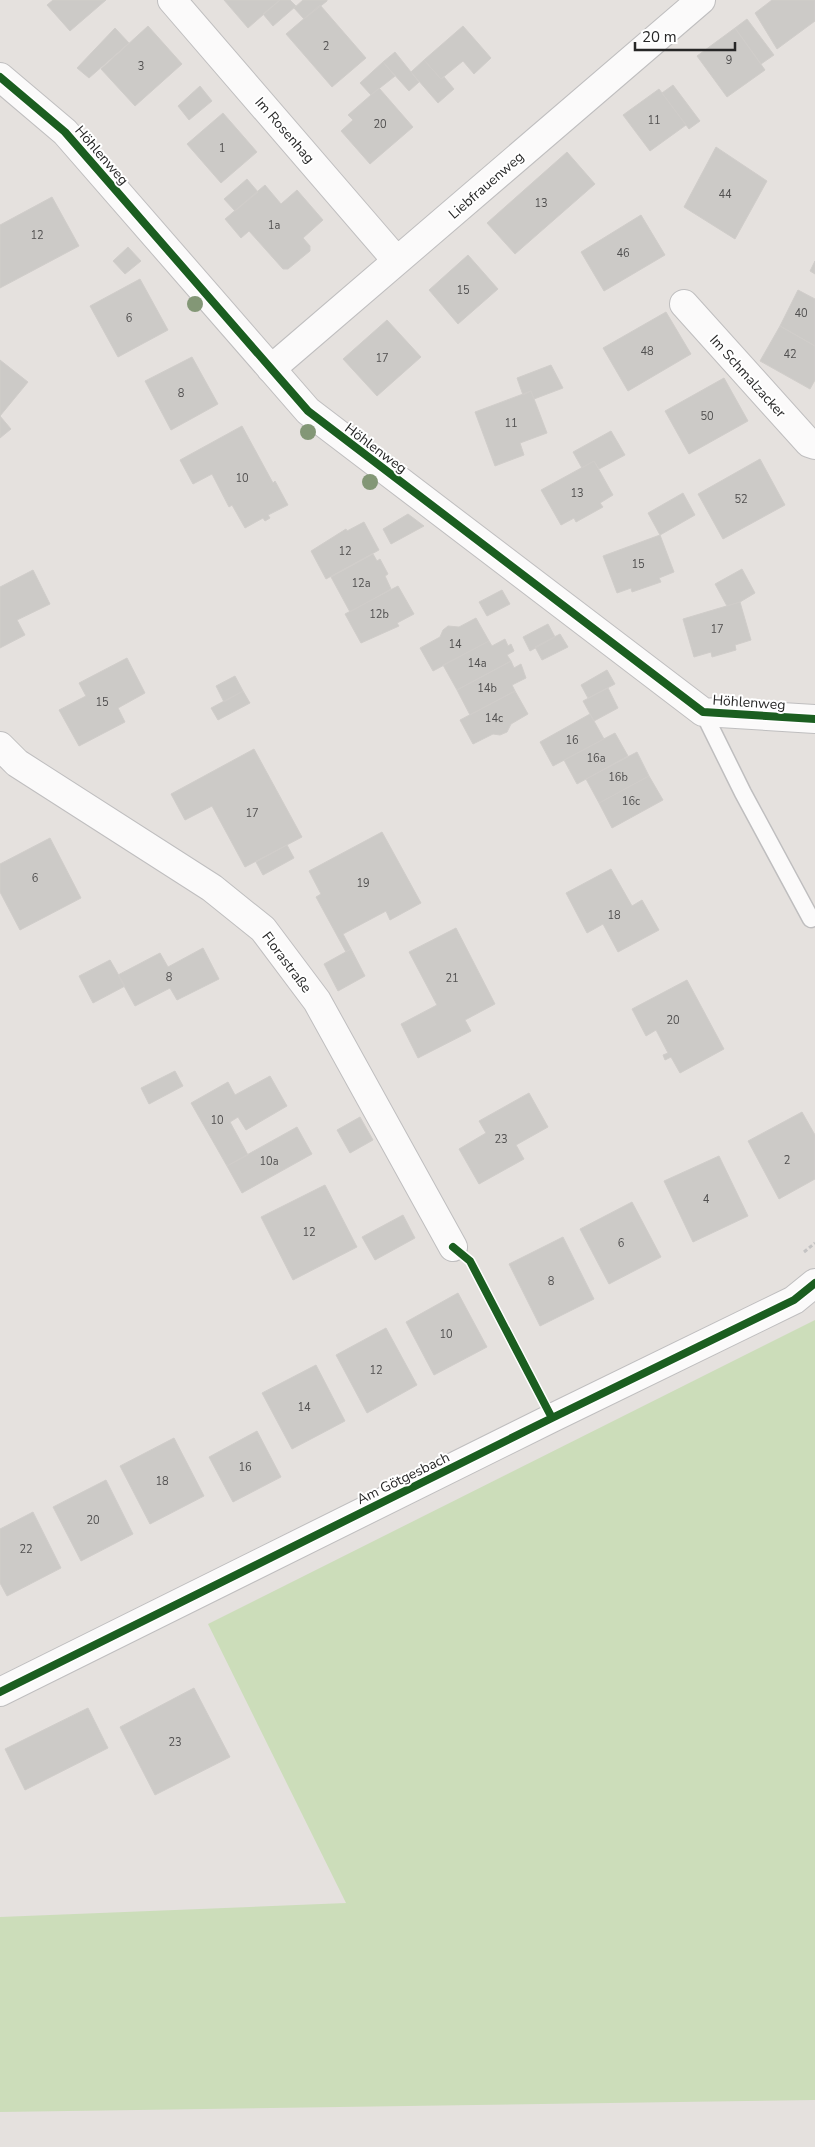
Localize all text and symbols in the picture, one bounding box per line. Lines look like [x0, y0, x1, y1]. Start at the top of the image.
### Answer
scale bar [635, 20, 735, 52]
text: 20 m [642, 27, 677, 47]
house number: 2 [323, 39, 329, 54]
house number: 9 [726, 53, 732, 68]
house number: 3 [138, 59, 144, 74]
street label: Im Rosenhag [251, 93, 319, 167]
house number: 11 [647, 113, 661, 128]
house number: 20 [373, 117, 387, 132]
street label: Höhlenweg [70, 122, 133, 189]
house number: 1 [219, 141, 225, 156]
street label: Liebfrauenweg [445, 147, 528, 223]
house number: 44 [718, 187, 732, 202]
house number: 13 [534, 196, 548, 211]
house number: 1a [268, 218, 280, 233]
house number: 12 [30, 228, 44, 243]
house number: 46 [616, 246, 630, 261]
house number: 15 [456, 283, 470, 298]
house number: 40 [794, 306, 808, 321]
house number: 6 [126, 311, 133, 326]
street label: Im Schmalzacker [705, 331, 790, 422]
house number: 48 [640, 344, 654, 359]
house number: 42 [783, 347, 797, 362]
house number: 17 [375, 351, 389, 366]
house number: 8 [178, 386, 185, 401]
house number: 50 [700, 409, 714, 424]
house number: 11 [504, 416, 518, 431]
street label: Höhlenweg [341, 419, 411, 478]
house number: 10 [235, 471, 249, 486]
house number: 13 [570, 486, 584, 501]
house number: 52 [734, 492, 748, 507]
house number: 12 [338, 544, 352, 559]
house number: 15 [631, 557, 645, 572]
house number: 12a [351, 576, 371, 591]
house number: 12b [369, 607, 389, 622]
house number: 17 [710, 622, 724, 637]
house number: 14 [448, 637, 462, 652]
house number: 14a [467, 656, 487, 671]
house number: 14b [477, 681, 497, 696]
street label: Höhlenweg [712, 690, 786, 715]
house number: 15 [95, 695, 109, 710]
house number: 14c [485, 711, 503, 726]
house number: 16 [565, 733, 579, 748]
house number: 16a [586, 751, 606, 766]
house number: 16b [608, 770, 628, 785]
house number: 16c [622, 794, 640, 809]
house number: 17 [245, 806, 259, 821]
house number: 6 [32, 871, 39, 886]
house number: 19 [356, 876, 370, 891]
house number: 18 [607, 908, 621, 923]
street label: Florastraße [257, 928, 316, 997]
house number: 8 [166, 970, 173, 985]
house number: 21 [445, 971, 459, 986]
house number: 20 [666, 1013, 680, 1028]
house number: 10 [210, 1113, 224, 1128]
house number: 23 [494, 1132, 508, 1147]
house number: 2 [784, 1153, 790, 1168]
house number: 10a [259, 1154, 279, 1169]
house number: 4 [703, 1192, 710, 1207]
house number: 12 [302, 1225, 316, 1240]
house number: 6 [618, 1236, 625, 1251]
house number: 8 [548, 1274, 555, 1289]
house number: 10 [439, 1327, 453, 1342]
house number: 12 [369, 1363, 383, 1378]
house number: 14 [297, 1400, 311, 1415]
street label: Am Götgesbach [354, 1448, 453, 1509]
house number: 16 [238, 1460, 252, 1475]
house number: 18 [155, 1474, 169, 1489]
house number: 20 [86, 1513, 100, 1528]
house number: 22 [19, 1542, 33, 1557]
house number: 23 [168, 1735, 182, 1750]

